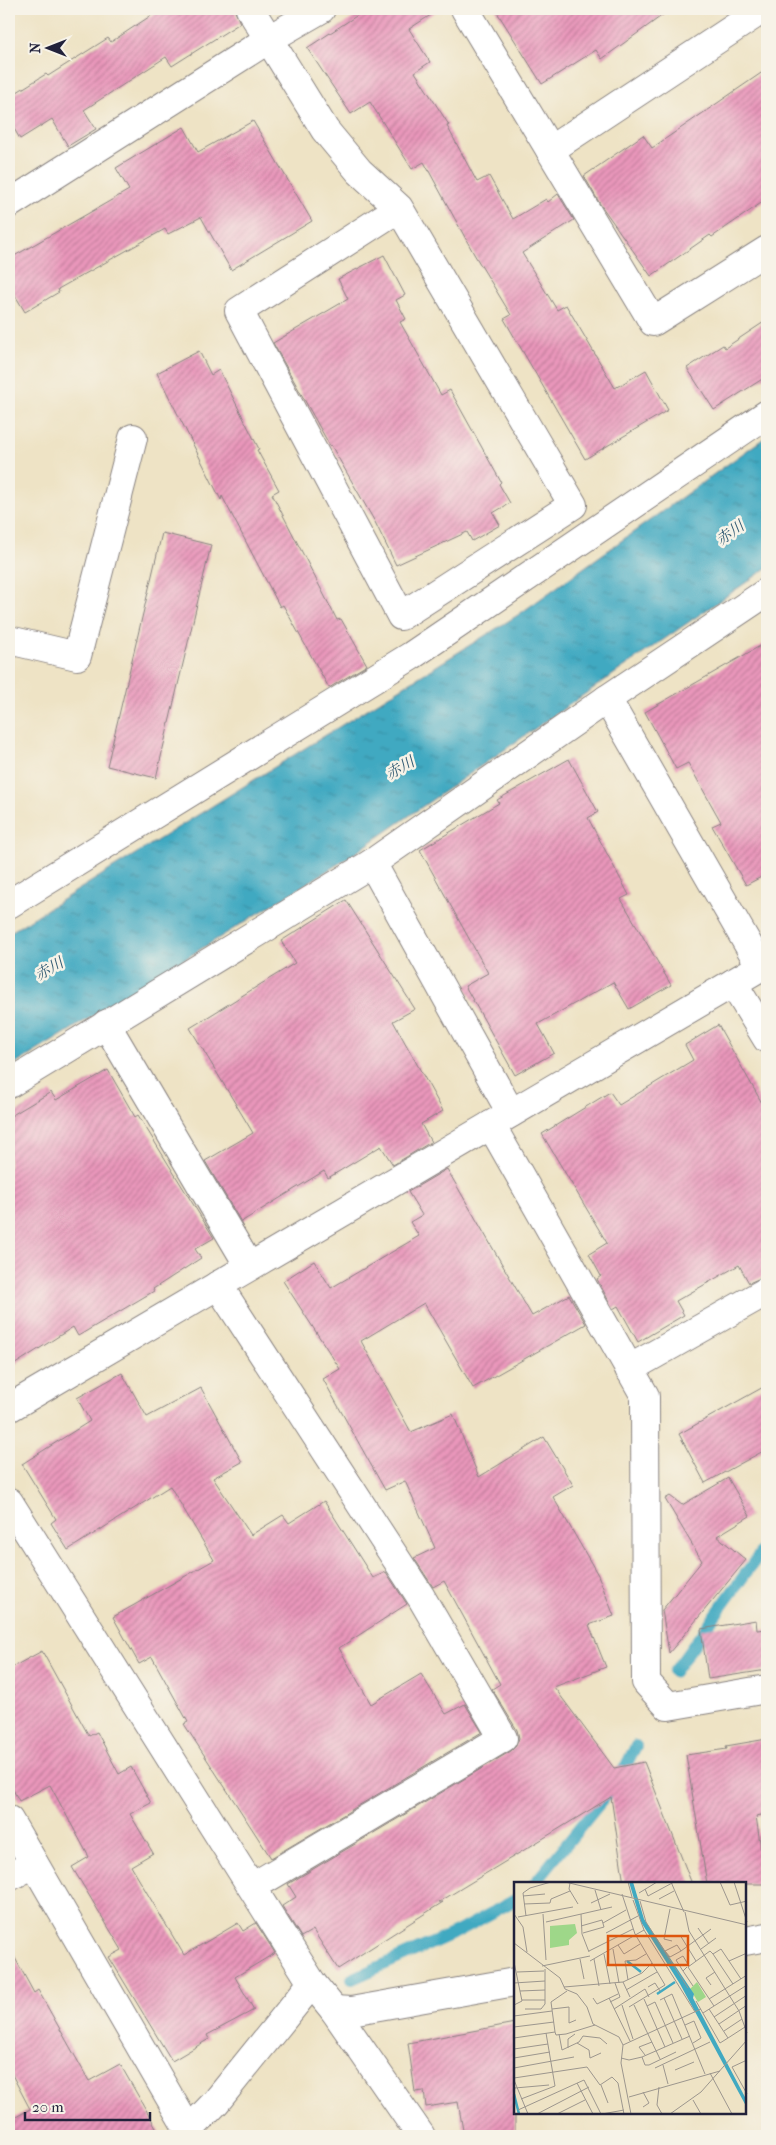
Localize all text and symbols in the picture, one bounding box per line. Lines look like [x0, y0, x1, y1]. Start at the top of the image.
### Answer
north arrow [22, 22, 72, 72]
text: N [27, 42, 44, 53]
water label: 赤川 [713, 516, 749, 549]
water label: 赤川 [383, 752, 419, 783]
water label: 赤川 [32, 953, 68, 984]
inset map [514, 1882, 746, 2115]
scale bar [25, 2090, 150, 2122]
text: 20 m [32, 2098, 64, 2116]

